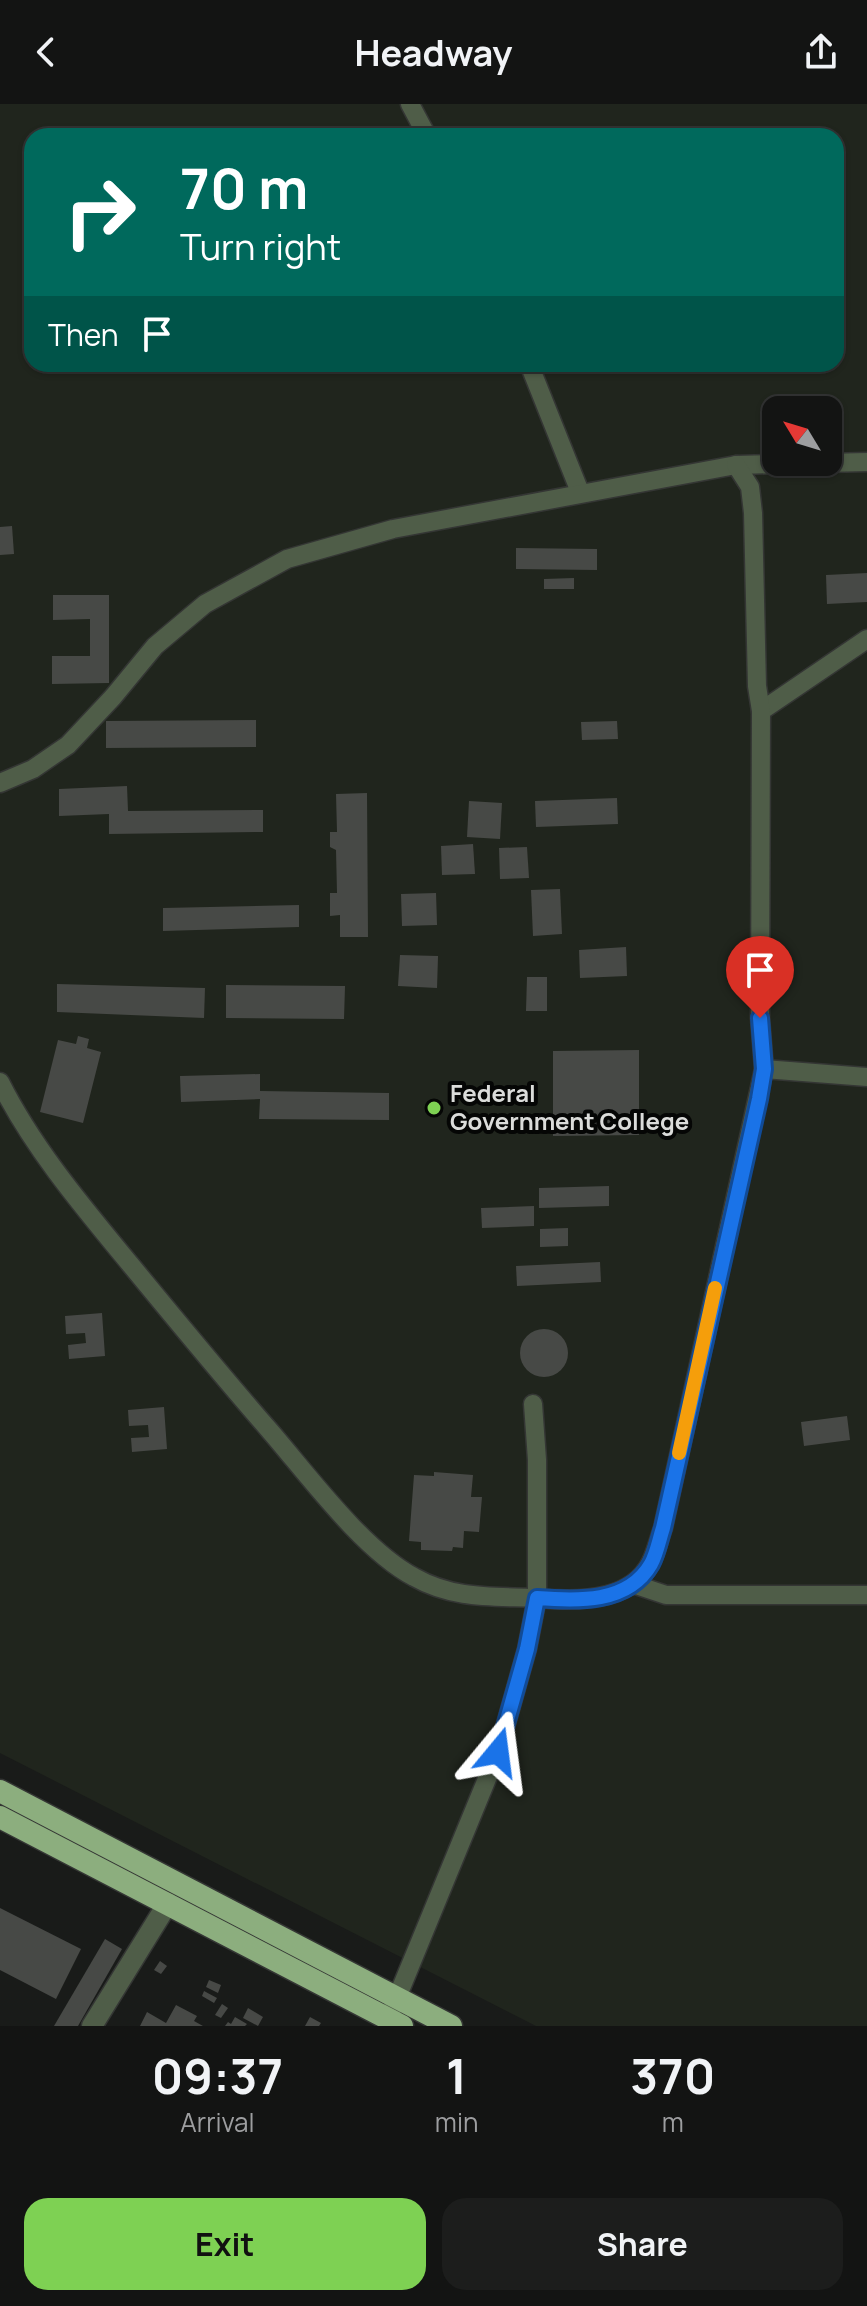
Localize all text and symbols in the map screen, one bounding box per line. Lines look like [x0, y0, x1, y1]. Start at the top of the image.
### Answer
text: Headway [355, 28, 512, 77]
icon: back [24, 30, 68, 74]
icon: share [799, 30, 843, 74]
text: 70 m [180, 149, 308, 226]
icon: right [48, 160, 152, 264]
text: Turn right [180, 222, 341, 271]
icon: arrive [135, 312, 179, 356]
text: Then [48, 314, 119, 355]
north arrow [762, 396, 842, 476]
map controls [762, 396, 842, 476]
pin [726, 936, 794, 1018]
icon: arrive [738, 948, 782, 992]
place label: Federal Government College [450, 1076, 689, 1137]
marker: Federal Government College [425, 1099, 443, 1117]
position arrow [456, 1710, 540, 1794]
text: 09:37 [152, 2043, 283, 2108]
text: 1 [446, 2043, 467, 2108]
text: 370 [630, 2043, 715, 2108]
text: Arrival [180, 2104, 255, 2140]
text: min [435, 2104, 478, 2140]
text: m [662, 2104, 684, 2140]
button: Exit [24, 2198, 426, 2290]
button: Share [442, 2198, 843, 2290]

